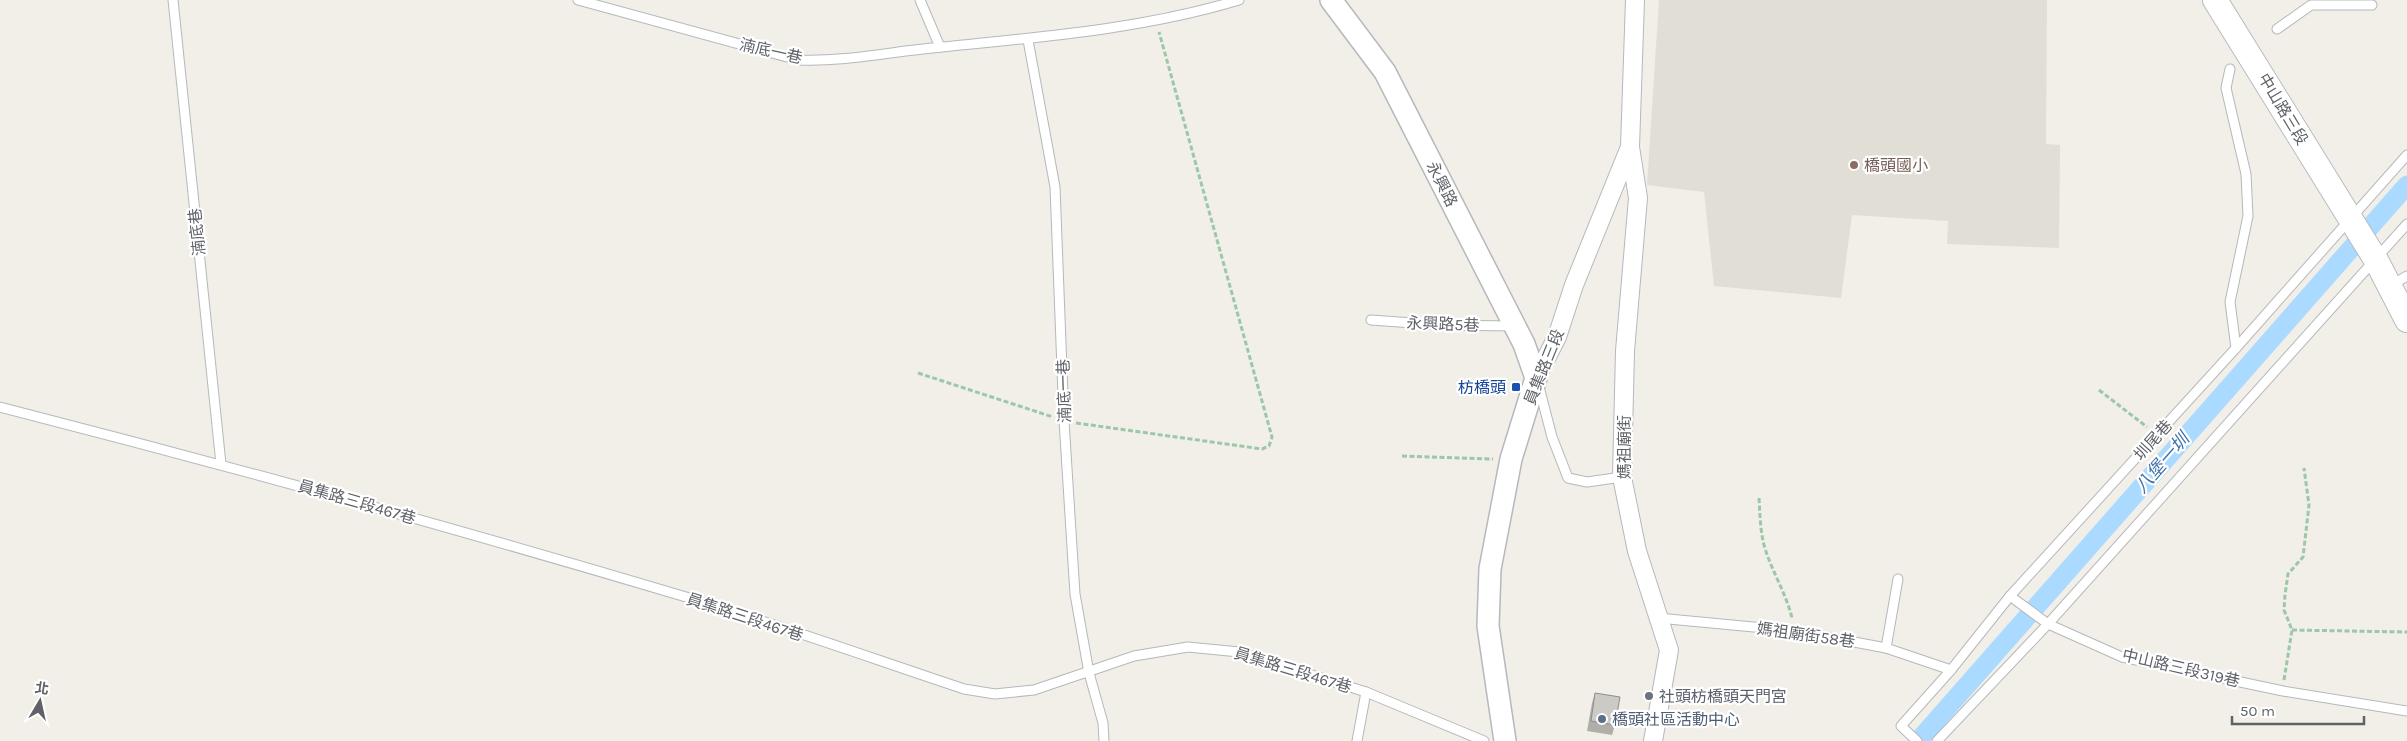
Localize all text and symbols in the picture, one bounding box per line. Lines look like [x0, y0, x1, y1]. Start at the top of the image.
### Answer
street label: 湳底一巷 [738, 35, 804, 67]
street label: 中山路三段 [2254, 70, 2312, 148]
place label: 橋頭國小 [1864, 156, 1928, 175]
street label: 永興路 [1423, 158, 1461, 210]
marker: 橋頭國小 [1848, 159, 1860, 171]
street label: 湳底巷 [185, 207, 209, 257]
street label: 永興路5巷 [1406, 313, 1480, 335]
street label: 員集路三段 [1520, 326, 1568, 408]
street label: 湳底一巷 [1053, 359, 1075, 423]
place label: 枋橋頭 [1458, 378, 1506, 397]
marker: 枋橋頭 [1510, 381, 1522, 393]
street label: 媽祖廟街 [1615, 415, 1634, 479]
street label: 圳尾巷 [2130, 416, 2176, 464]
water label: 八堡一圳 [2130, 426, 2196, 497]
street label: 員集路三段467巷 [296, 476, 418, 528]
street label: 員集路三段467巷 [684, 589, 806, 645]
street label: 媽祖廟街58巷 [1756, 619, 1856, 651]
street label: 員集路三段467巷 [1232, 643, 1354, 697]
street label: 中山路三段319巷 [2120, 645, 2242, 691]
north arrow [15, 676, 65, 726]
text: 北 [34, 679, 50, 698]
place label: 社頭枋橋頭天門宮 [1659, 687, 1787, 706]
marker: 社頭枋橋頭天門宮 [1643, 690, 1655, 702]
scale bar [2232, 694, 2364, 726]
text: 50 m [2240, 702, 2275, 720]
place label: 橋頭社區活動中心 [1612, 710, 1740, 729]
marker: 橋頭社區活動中心 [1596, 713, 1608, 725]

